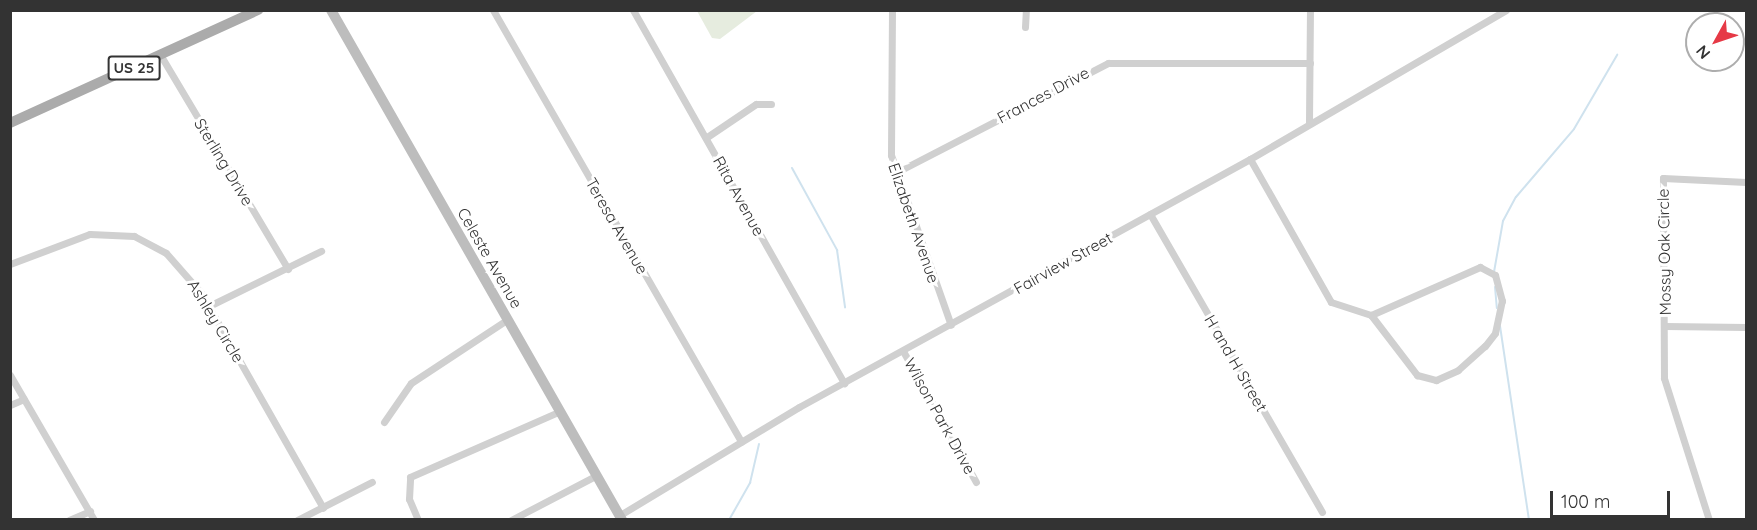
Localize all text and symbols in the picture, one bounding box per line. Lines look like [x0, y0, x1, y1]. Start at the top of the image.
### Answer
north arrow [1685, 12, 1745, 72]
text: N [1691, 41, 1714, 63]
road number: US 25 [107, 56, 161, 80]
street label: Frances Drive [994, 63, 1092, 127]
street label: Sterling Drive [190, 115, 258, 209]
street label: Rita Avenue [709, 153, 769, 239]
street label: Elizabeth Avenue [884, 160, 944, 286]
street label: Teresa Avenue [582, 174, 652, 278]
street label: Mossy Oak Circle [1653, 188, 1675, 316]
street label: Celeste Avenue [453, 204, 527, 312]
street label: Fairview Street [1010, 228, 1116, 298]
street label: Ashley Circle [184, 276, 248, 366]
street label: H and H Street [1201, 311, 1271, 415]
street label: Wilson Park Drive [900, 354, 980, 478]
scale bar [1553, 479, 1673, 517]
text: 100 m [1561, 490, 1610, 513]

